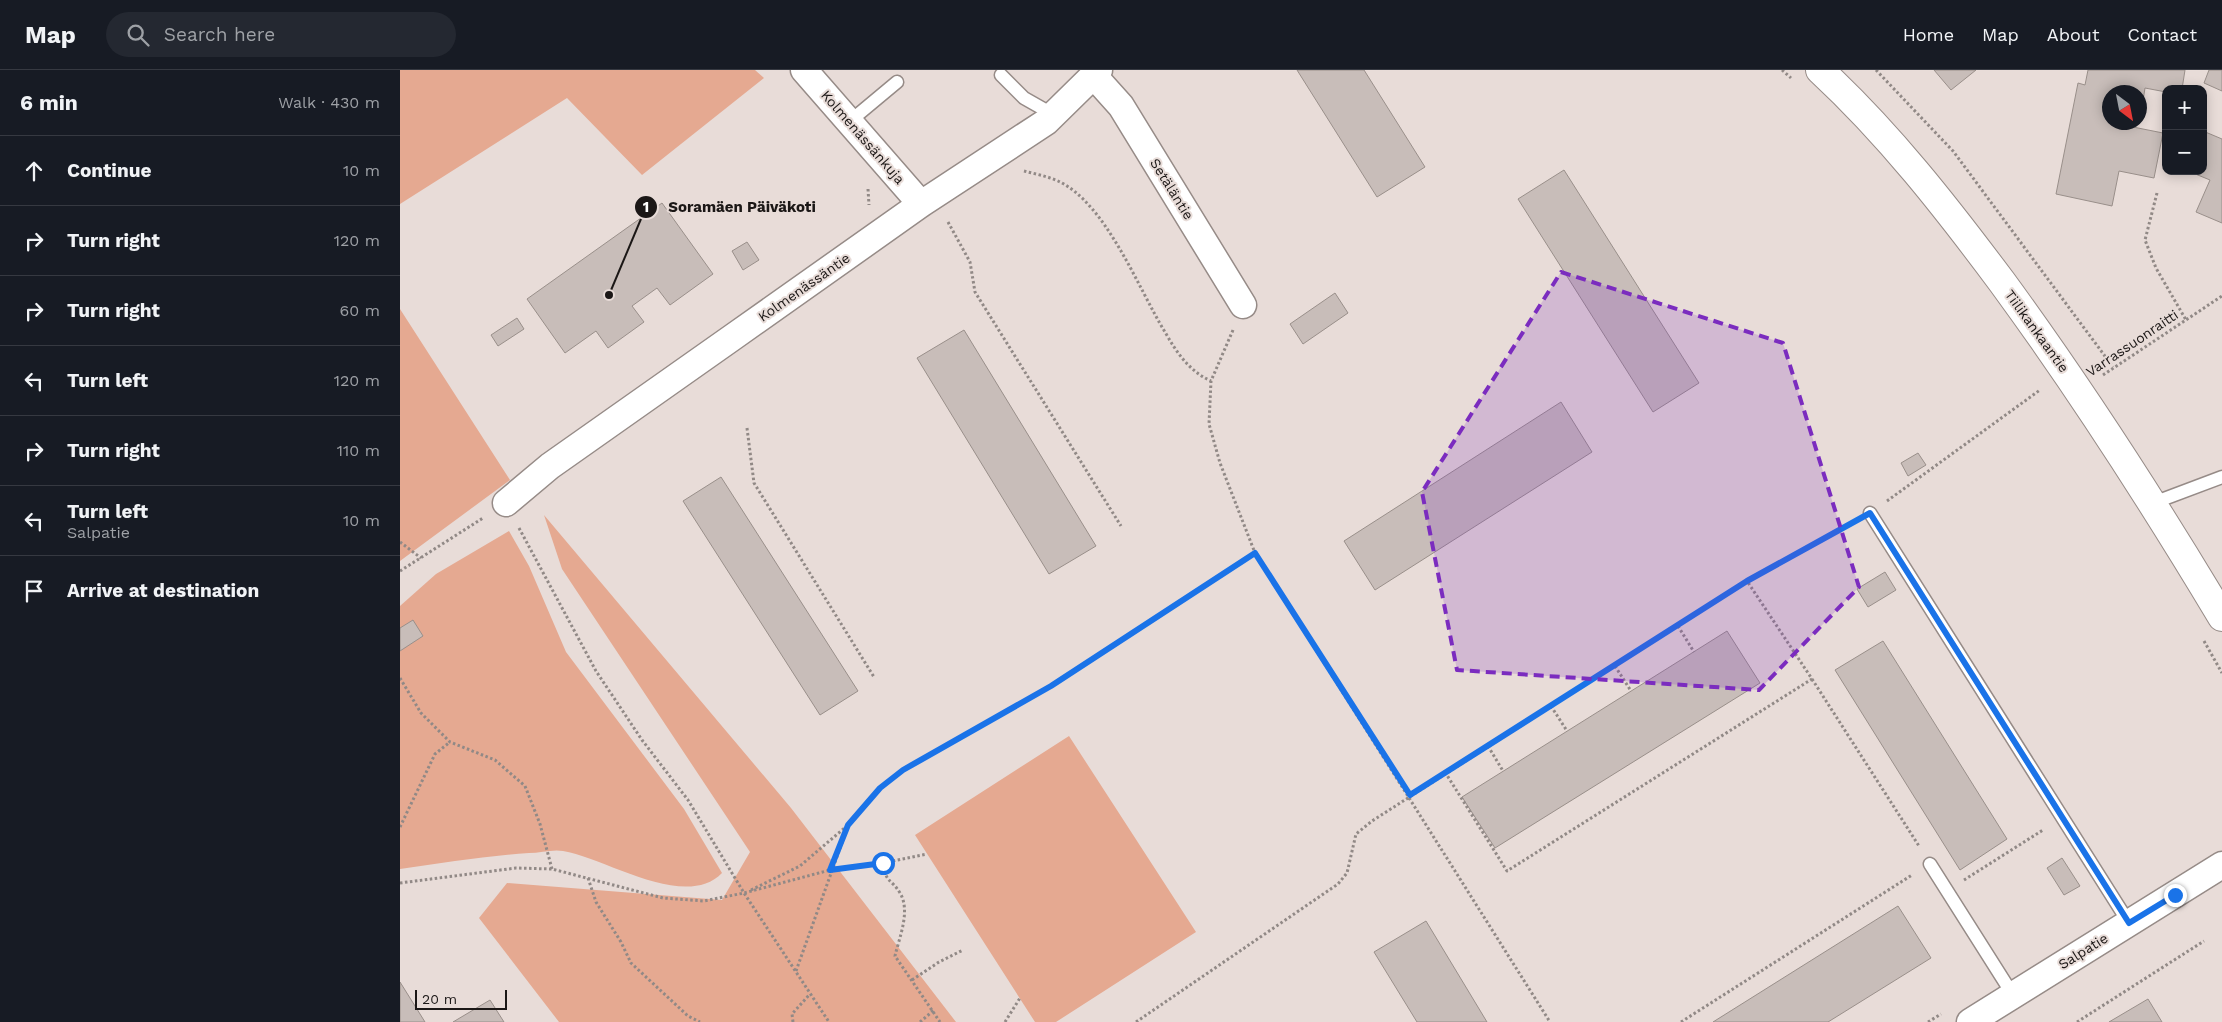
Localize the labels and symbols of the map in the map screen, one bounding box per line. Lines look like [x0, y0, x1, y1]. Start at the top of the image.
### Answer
north arrow [2102, 85, 2147, 130]
street label: Kolmenässänkuja [818, 87, 908, 187]
street label: Setäläntie [1147, 155, 1197, 223]
callout: Soramäen Päiväkoti [634, 192, 826, 222]
text: 1 [643, 198, 649, 216]
text: Soramäen Päiväkoti [668, 198, 816, 216]
street label: Kolmenässäntie [755, 249, 853, 325]
street label: Tiilikankaantie [2002, 287, 2072, 375]
street label: Varrassuonraitti [2083, 306, 2181, 380]
route start [872, 852, 895, 875]
route end [2164, 884, 2187, 907]
street label: Salpatie [2055, 930, 2111, 972]
scale bar [415, 987, 508, 1010]

